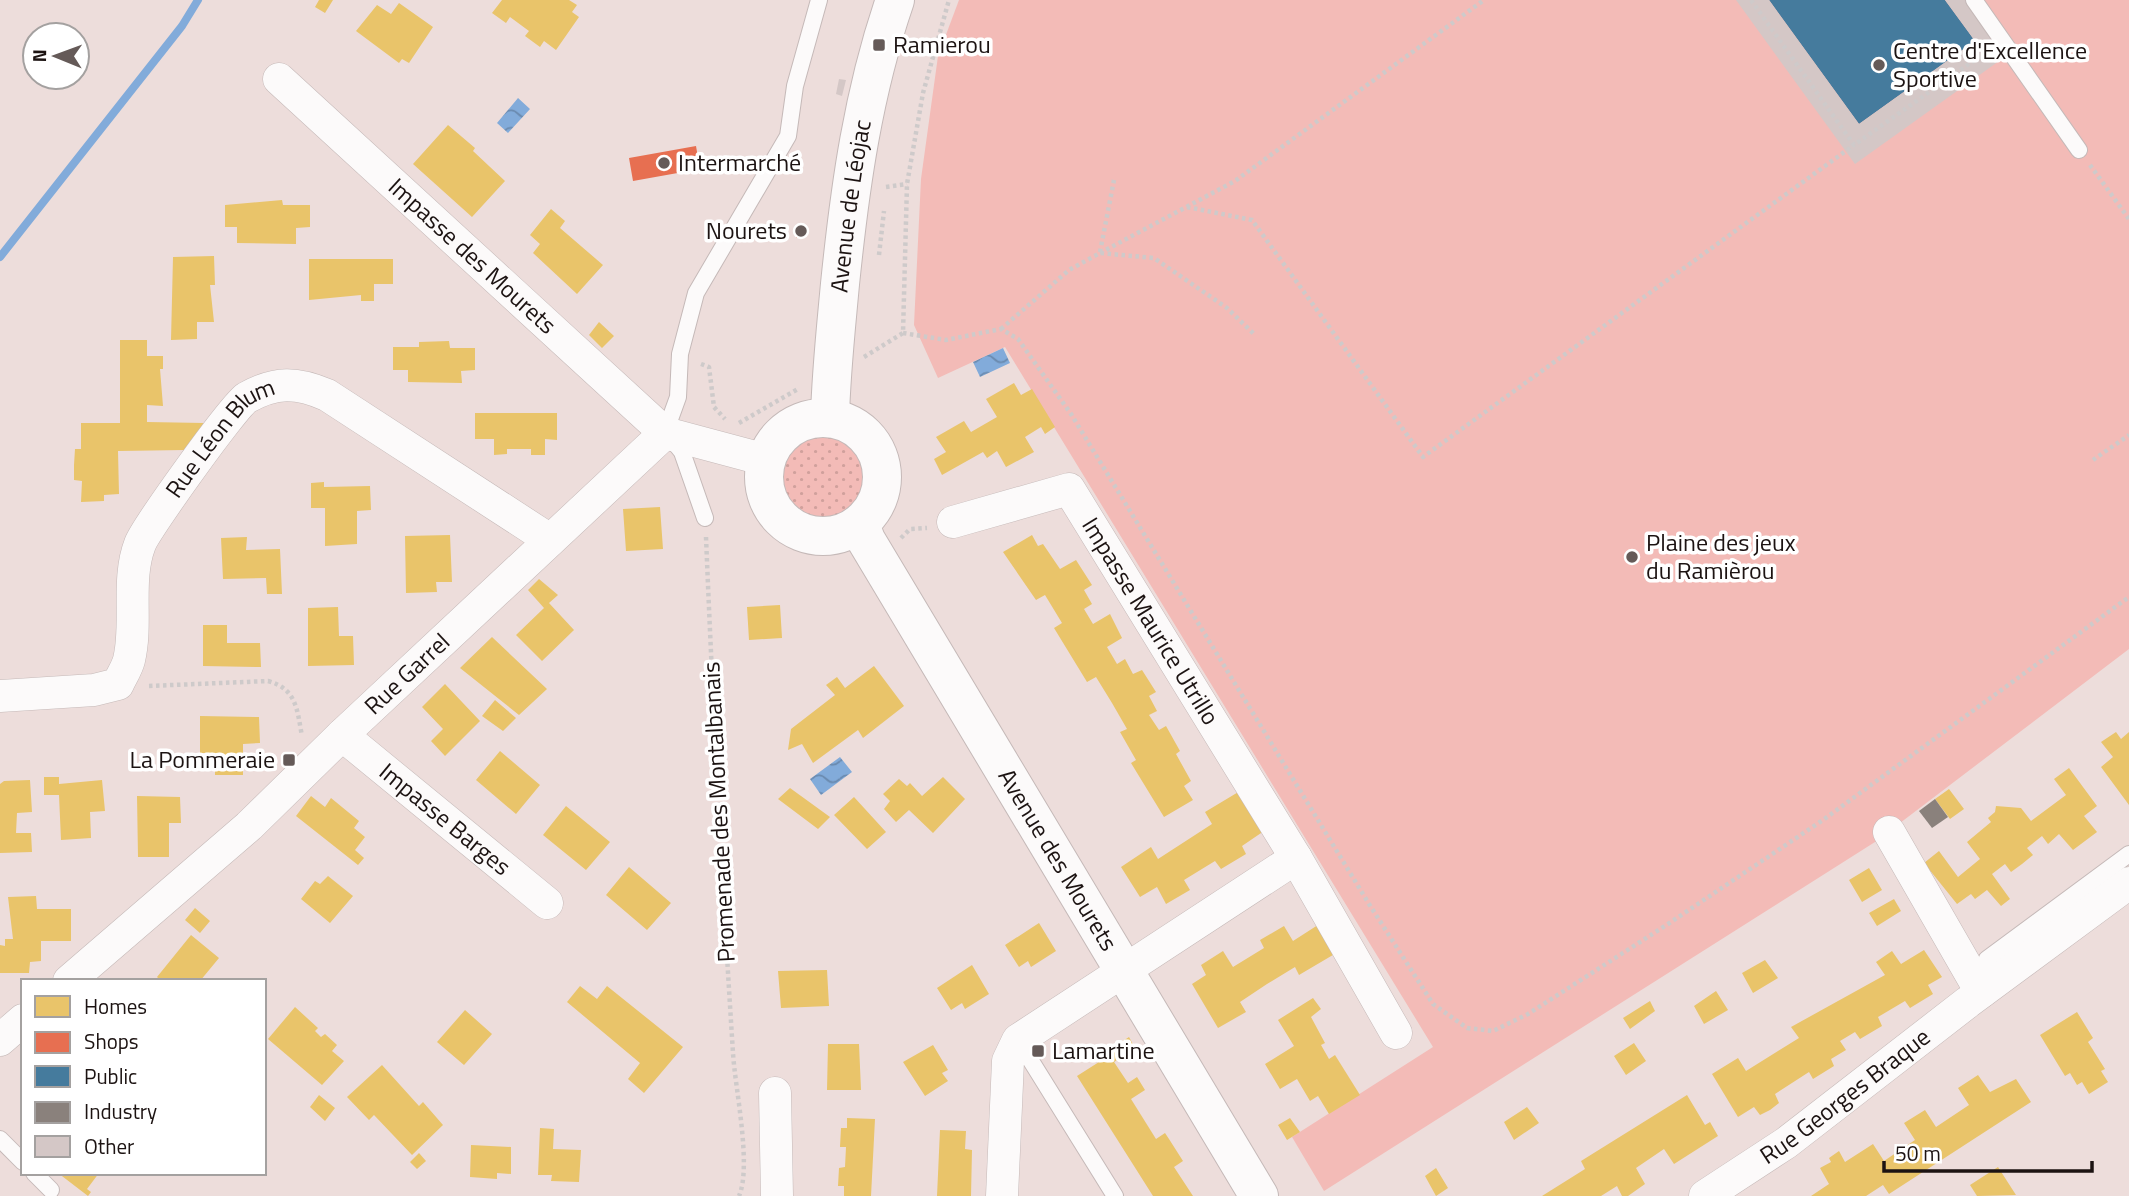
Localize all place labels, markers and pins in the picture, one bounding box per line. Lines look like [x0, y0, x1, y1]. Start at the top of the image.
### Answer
place label: Ramierou [893, 26, 991, 62]
place label: Centre d'Excellence Sportive [1893, 32, 2087, 96]
marker: Ramierou [871, 37, 887, 53]
marker: Centre d'Excellence Sportive [1871, 57, 1887, 73]
place label: Intermarché [678, 144, 801, 180]
marker: Intermarché [656, 155, 672, 171]
place label: Nourets [706, 212, 787, 248]
marker: Nourets [793, 223, 809, 239]
place label: Plaine des jeux du Ramièrou [1646, 524, 1796, 588]
marker: Plaine des jeux du Ramièrou [1624, 549, 1640, 565]
place label: La Pommeraie [129, 741, 275, 777]
marker: La Pommeraie [281, 752, 297, 768]
place label: Lamartine [1052, 1032, 1155, 1068]
marker: Lamartine [1030, 1043, 1046, 1059]

